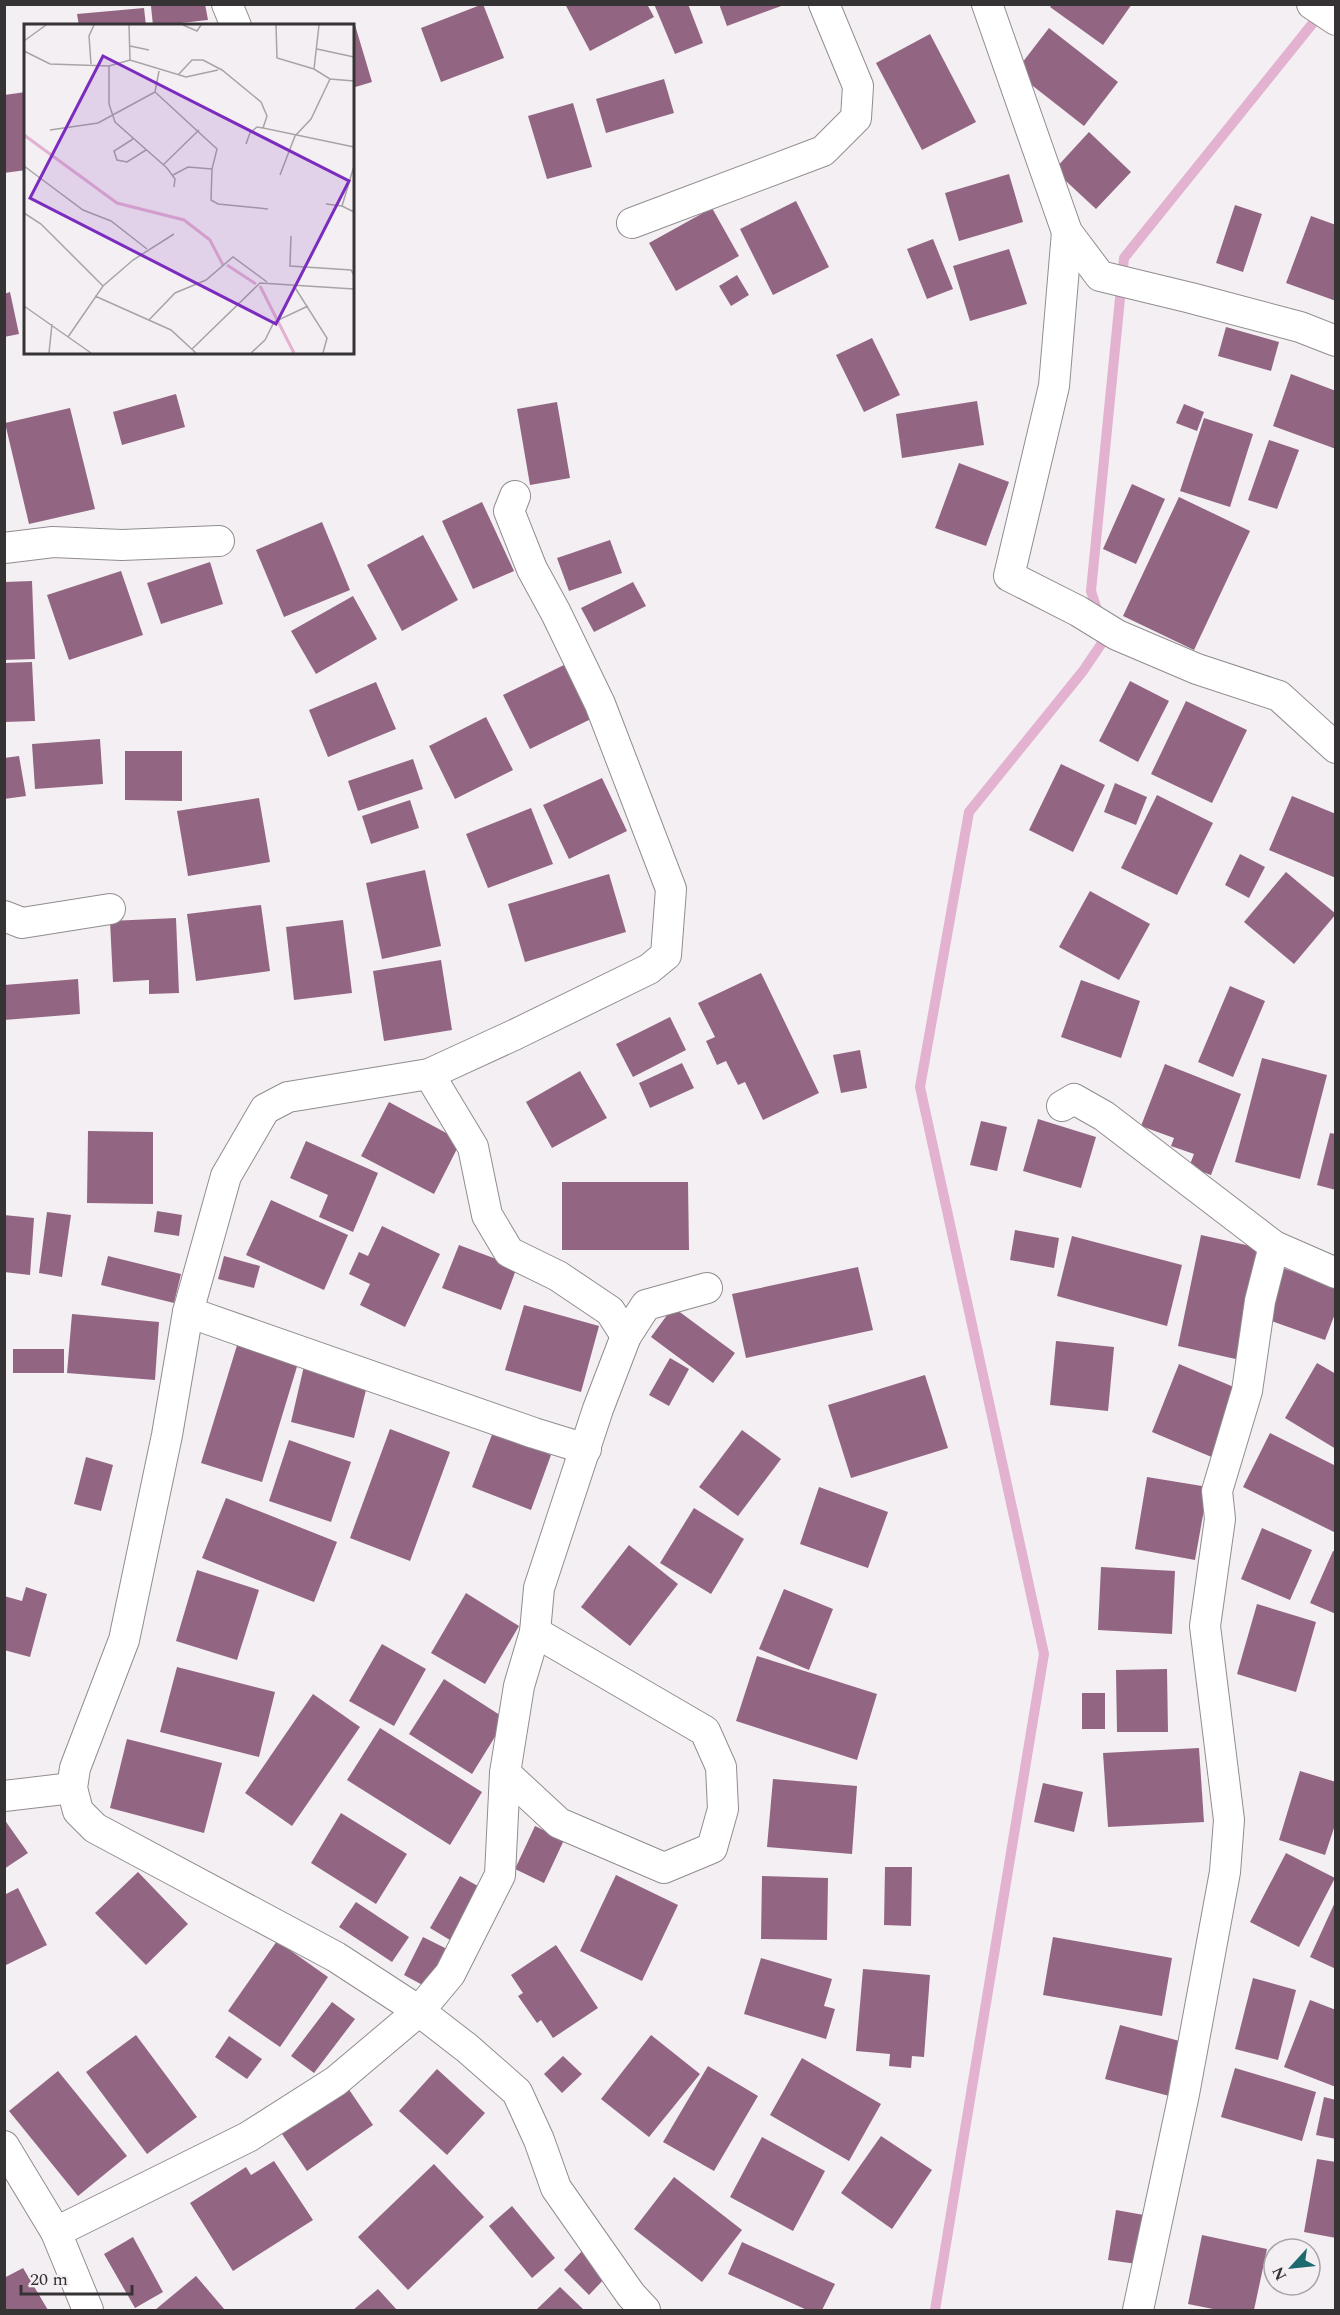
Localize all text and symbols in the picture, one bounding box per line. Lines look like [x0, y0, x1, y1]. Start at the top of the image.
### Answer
inset map [24, 24, 354, 354]
north arrow [1262, 2237, 1322, 2297]
scale bar [21, 2258, 132, 2296]
text: N [1266, 2262, 1293, 2285]
text: 20 m [30, 2266, 68, 2293]

